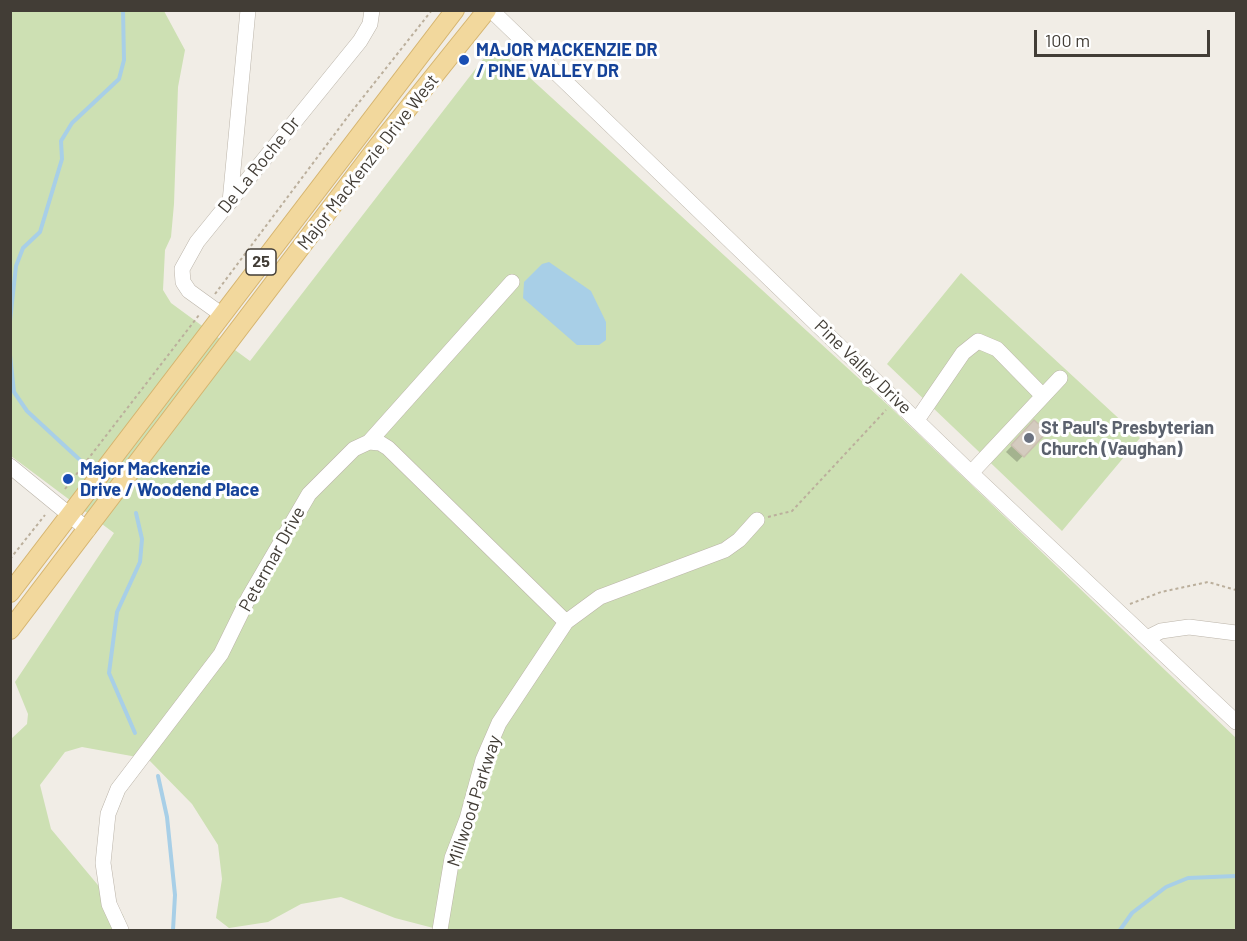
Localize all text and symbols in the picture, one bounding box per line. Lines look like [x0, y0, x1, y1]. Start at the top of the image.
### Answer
scale bar [1037, 18, 1212, 56]
text: 100 m [1045, 29, 1090, 51]
place label: MAJOR MACKENZIE DR / PINE VALLEY DR [476, 39, 657, 82]
marker: MAJOR MACKENZIE DR / PINE VALLEY DR [457, 53, 471, 67]
street label: Major MacKenzie Drive West [293, 70, 443, 254]
street label: De La Roche Dr [214, 112, 304, 218]
road number: 25 [246, 249, 276, 275]
street label: Pine Valley Drive [810, 315, 916, 419]
place label: St Paul's Presbyterian Church (Vaughan) [1041, 417, 1214, 460]
marker: St Paul's Presbyterian Church (Vaughan) [1022, 431, 1036, 445]
place label: Major Mackenzie Drive / Woodend Place [80, 458, 259, 500]
marker: Major Mackenzie Drive / Woodend Place [61, 472, 75, 486]
street label: Petermar Drive [234, 503, 310, 615]
street label: Millwood Parkway [443, 733, 505, 869]

